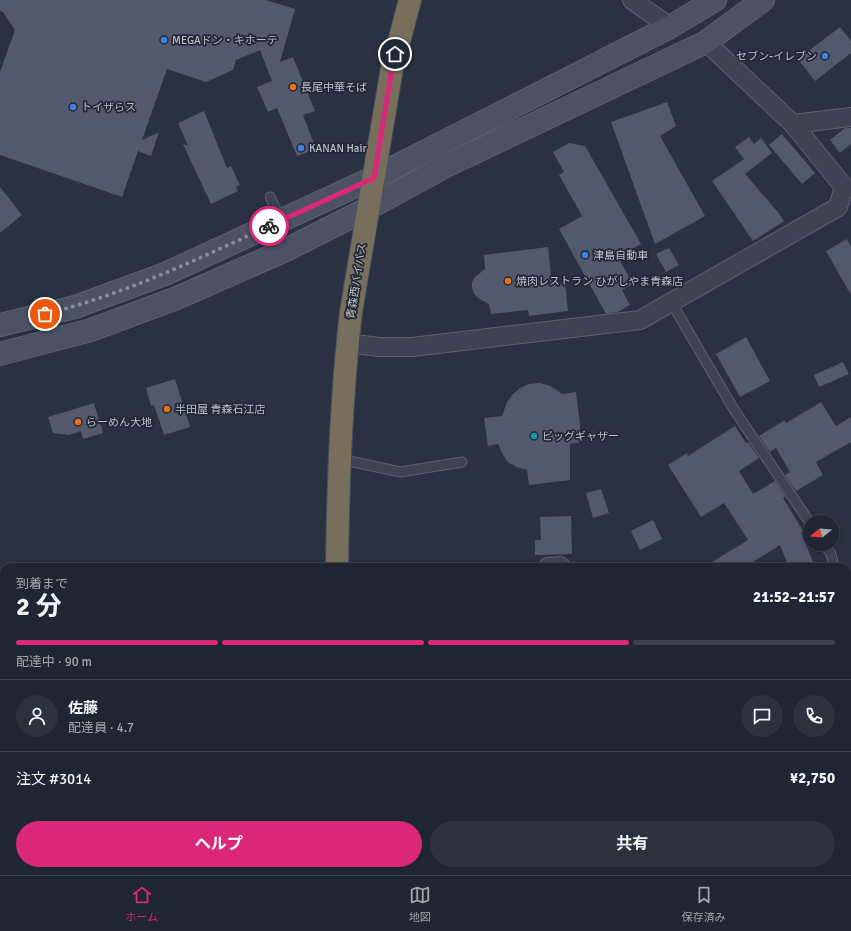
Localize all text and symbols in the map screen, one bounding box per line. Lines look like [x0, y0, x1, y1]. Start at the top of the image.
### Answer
place label: MEGAドン・キホーテ [172, 34, 278, 47]
marker: MEGAドン・キホーテ [159, 35, 169, 45]
pin [378, 37, 412, 71]
icon: home [384, 43, 406, 65]
place label: セブン-イレブン [736, 50, 817, 63]
marker: セブン-イレブン [820, 51, 830, 61]
place label: 長尾中華そば [301, 81, 367, 94]
marker: 長尾中華そば [288, 82, 298, 92]
place label: トイザらス [81, 101, 136, 114]
marker: トイザらス [68, 102, 78, 112]
place label: KANAN Hair [309, 142, 366, 155]
marker: KANAN Hair [296, 143, 306, 153]
courier [249, 206, 289, 246]
icon: bike [258, 215, 280, 237]
street label: 青森西バイパス [344, 242, 369, 320]
place label: 津島自動車 [593, 249, 648, 262]
marker: 津島自動車 [580, 250, 590, 260]
place label: 焼肉レストラン ひがしやま青森店 [516, 275, 683, 288]
marker: 焼肉レストラン ひがしやま青森店 [503, 276, 513, 286]
pin [28, 297, 62, 331]
icon: bag [34, 303, 56, 325]
place label: 半田屋 青森石江店 [175, 403, 265, 416]
marker: 半田屋 青森石江店 [162, 404, 172, 414]
place label: らーめん大地 [86, 416, 152, 429]
marker: らーめん大地 [73, 417, 83, 427]
place label: ビッグギャザー [542, 430, 619, 443]
marker: ビッグギャザー [529, 431, 539, 441]
north arrow [803, 515, 839, 551]
map controls [803, 515, 839, 551]
text: 到着まで [16, 576, 68, 592]
text: 21:52–21:57 [753, 588, 835, 606]
text: 2 分 [16, 591, 62, 623]
text: 配達中 · 90 m [16, 654, 92, 670]
button: person [16, 695, 58, 737]
button: chat [741, 695, 783, 737]
button: phone [793, 695, 835, 737]
text: 佐藤 [68, 699, 98, 717]
text: 配達員 · 4.7 [68, 720, 134, 736]
text: ¥2,750 [790, 769, 835, 787]
text: 注文 #3014 [16, 770, 91, 788]
button: ヘルプ [16, 821, 422, 867]
button: 共有 [430, 821, 835, 867]
tab: ホーム [125, 884, 158, 924]
tab: 地図 [409, 884, 431, 924]
tab: 保存済み [682, 884, 726, 924]

